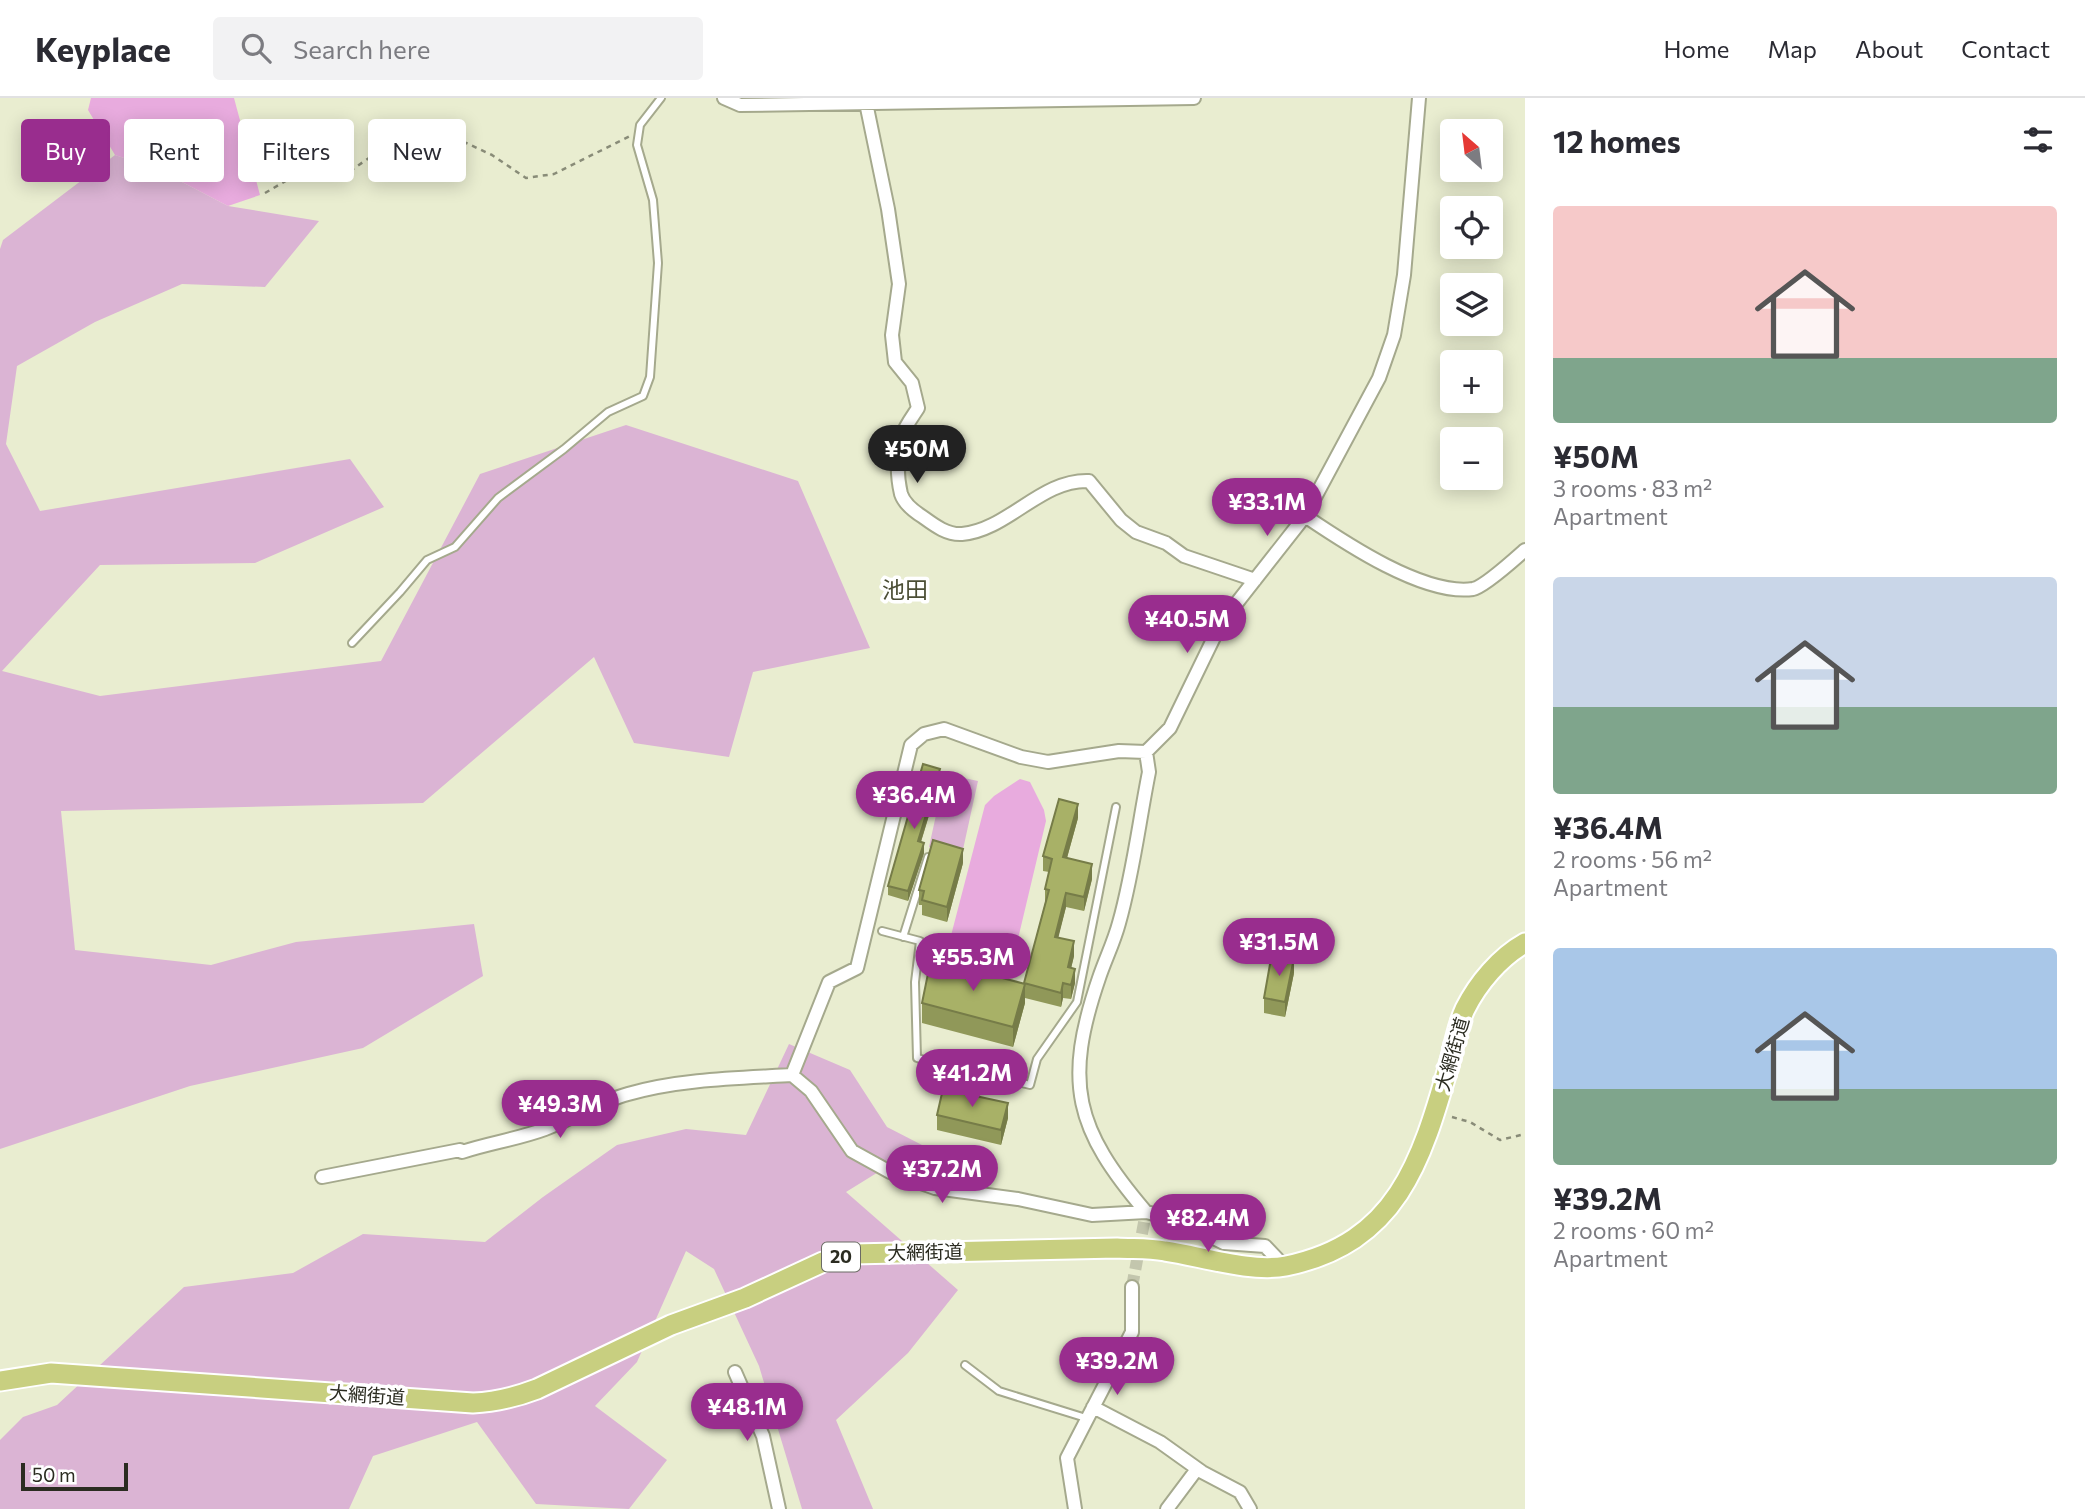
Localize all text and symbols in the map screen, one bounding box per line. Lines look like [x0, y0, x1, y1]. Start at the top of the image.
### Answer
search box [213, 17, 703, 80]
text: Keyplace [35, 28, 171, 69]
icon: search [237, 29, 275, 67]
text: Search here [293, 33, 430, 64]
text: Home [1664, 34, 1730, 63]
text: Map [1768, 34, 1817, 63]
text: About [1855, 34, 1923, 63]
text: Contact [1961, 34, 2050, 63]
chip: Buy [21, 119, 110, 182]
chip: Rent [124, 119, 224, 182]
chip: Filters [238, 119, 354, 182]
chip: New [368, 119, 466, 182]
north arrow [1440, 119, 1503, 182]
map controls [1440, 119, 1503, 490]
icon: filters [2019, 121, 2057, 159]
text: 12 homes [1553, 122, 1681, 159]
button: locate [1440, 196, 1503, 259]
icon: home [1742, 251, 1868, 377]
button: layers [1440, 273, 1503, 336]
button: + [1440, 350, 1503, 413]
pin: ¥50M [876, 426, 958, 485]
button: − [1440, 427, 1503, 490]
text: ¥50M [884, 434, 950, 462]
text: ¥50M [1553, 437, 1639, 474]
text: 3 rooms · 83 m² [1553, 474, 1712, 502]
pin: ¥33.1M [1210, 478, 1324, 538]
text: ¥33.1M [1228, 487, 1306, 515]
text: Apartment [1553, 502, 1668, 530]
district label: 池田 [882, 575, 928, 603]
pin: ¥40.5M [1130, 596, 1244, 655]
text: ¥40.5M [1144, 604, 1230, 632]
icon: home [1742, 622, 1868, 748]
pin: ¥36.4M [857, 772, 971, 831]
text: ¥36.4M [872, 780, 956, 808]
text: ¥36.4M [1553, 808, 1663, 845]
text: 2 rooms · 56 m² [1553, 845, 1712, 873]
text: Apartment [1553, 873, 1668, 901]
pin: ¥31.5M [1222, 918, 1336, 978]
text: ¥31.5M [1239, 927, 1319, 955]
pin: ¥55.3M [916, 934, 1030, 993]
text: ¥55.3M [931, 942, 1015, 970]
icon: home [1742, 993, 1868, 1119]
street label: 大網街道 [1430, 1014, 1473, 1094]
pin: ¥41.2M [915, 1049, 1029, 1109]
text: ¥41.2M [932, 1058, 1012, 1086]
pin: ¥49.3M [503, 1080, 617, 1140]
text: ¥49.3M [518, 1089, 602, 1117]
pin: ¥37.2M [885, 1146, 999, 1205]
text: ¥37.2M [902, 1154, 982, 1182]
text: ¥39.2M [1553, 1179, 1662, 1216]
pin: ¥82.4M [1151, 1194, 1265, 1254]
text: ¥82.4M [1166, 1203, 1250, 1231]
text: 2 rooms · 60 m² [1553, 1216, 1714, 1244]
street label: 大網街道 [887, 1239, 963, 1264]
road number: 20 [822, 1242, 860, 1272]
text: Apartment [1553, 1244, 1668, 1272]
pin: ¥39.2M [1060, 1338, 1174, 1397]
text: ¥39.2M [1075, 1346, 1159, 1374]
street label: 大網街道 [328, 1380, 406, 1409]
pin: ¥48.1M [690, 1384, 804, 1443]
text: ¥48.1M [707, 1392, 787, 1420]
scale bar [21, 1460, 128, 1492]
text: 50 m [32, 1463, 76, 1486]

